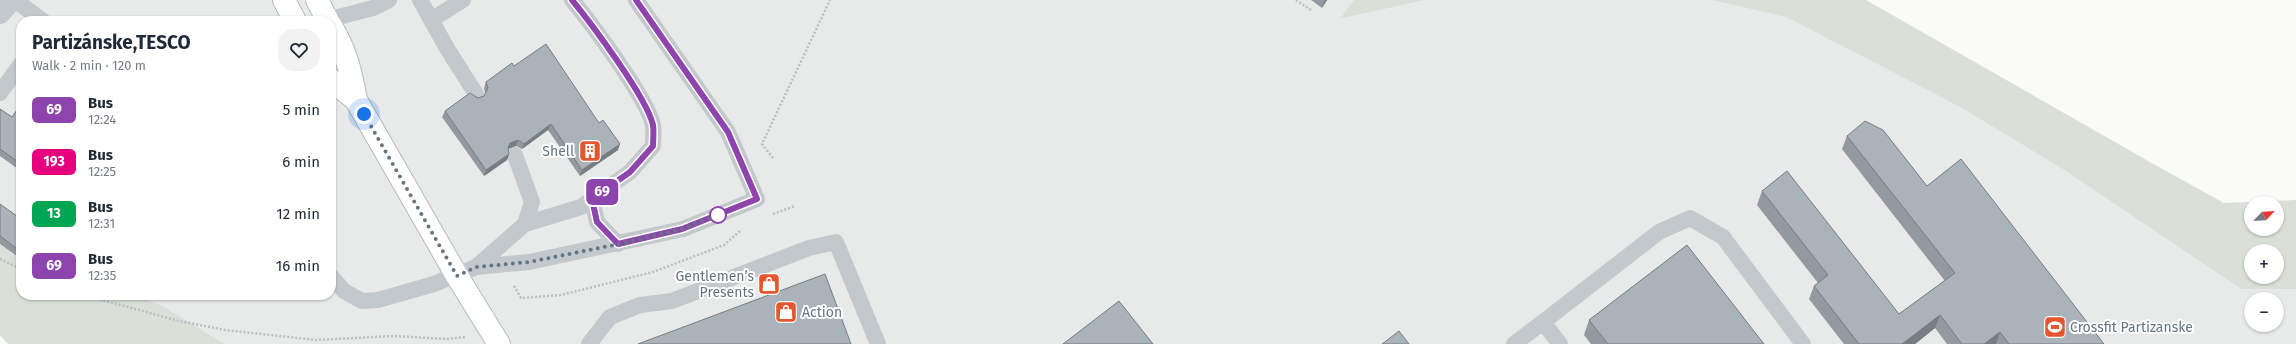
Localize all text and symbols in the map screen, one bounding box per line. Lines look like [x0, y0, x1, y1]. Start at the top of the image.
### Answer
button: heart [278, 29, 320, 71]
text: Partizánske,TESCO [32, 31, 191, 54]
text: Walk · 2 min · 120 m [32, 58, 146, 73]
text: Bus [88, 94, 113, 112]
text: 69 [46, 101, 62, 118]
text: 5 min [283, 101, 320, 119]
your location [354, 104, 374, 124]
text: 12:24 [88, 112, 116, 127]
building icon: Shell [577, 138, 603, 164]
place label: Shell [542, 143, 574, 160]
text: Bus [88, 146, 113, 164]
text: 193 [43, 153, 65, 170]
text: 6 min [282, 153, 320, 171]
text: 12:25 [88, 164, 116, 179]
line badge: 69 [584, 179, 620, 205]
text: 69 [594, 183, 610, 200]
north arrow [2244, 196, 2284, 236]
map controls [2244, 196, 2284, 332]
text: Bus [88, 198, 113, 216]
text: 13 [47, 205, 61, 222]
text: 12 min [276, 205, 320, 223]
unlabelled marker [709, 206, 727, 224]
text: 12:31 [88, 216, 115, 231]
button: + [2244, 244, 2284, 284]
text: Bus [88, 250, 113, 268]
text: 69 [46, 257, 62, 274]
text: 16 min [276, 257, 320, 275]
text: 12:35 [88, 268, 116, 283]
place label: Gentlemen’s Presents [675, 268, 754, 301]
shop icon: Gentlemen’s Presents [756, 271, 782, 297]
button: − [2244, 292, 2284, 332]
shop icon: Action [773, 299, 799, 325]
place label: Action [802, 304, 842, 321]
sports icon: Crossfit Partizanske [2042, 314, 2068, 340]
place label: Crossfit Partizanske [2070, 319, 2193, 336]

